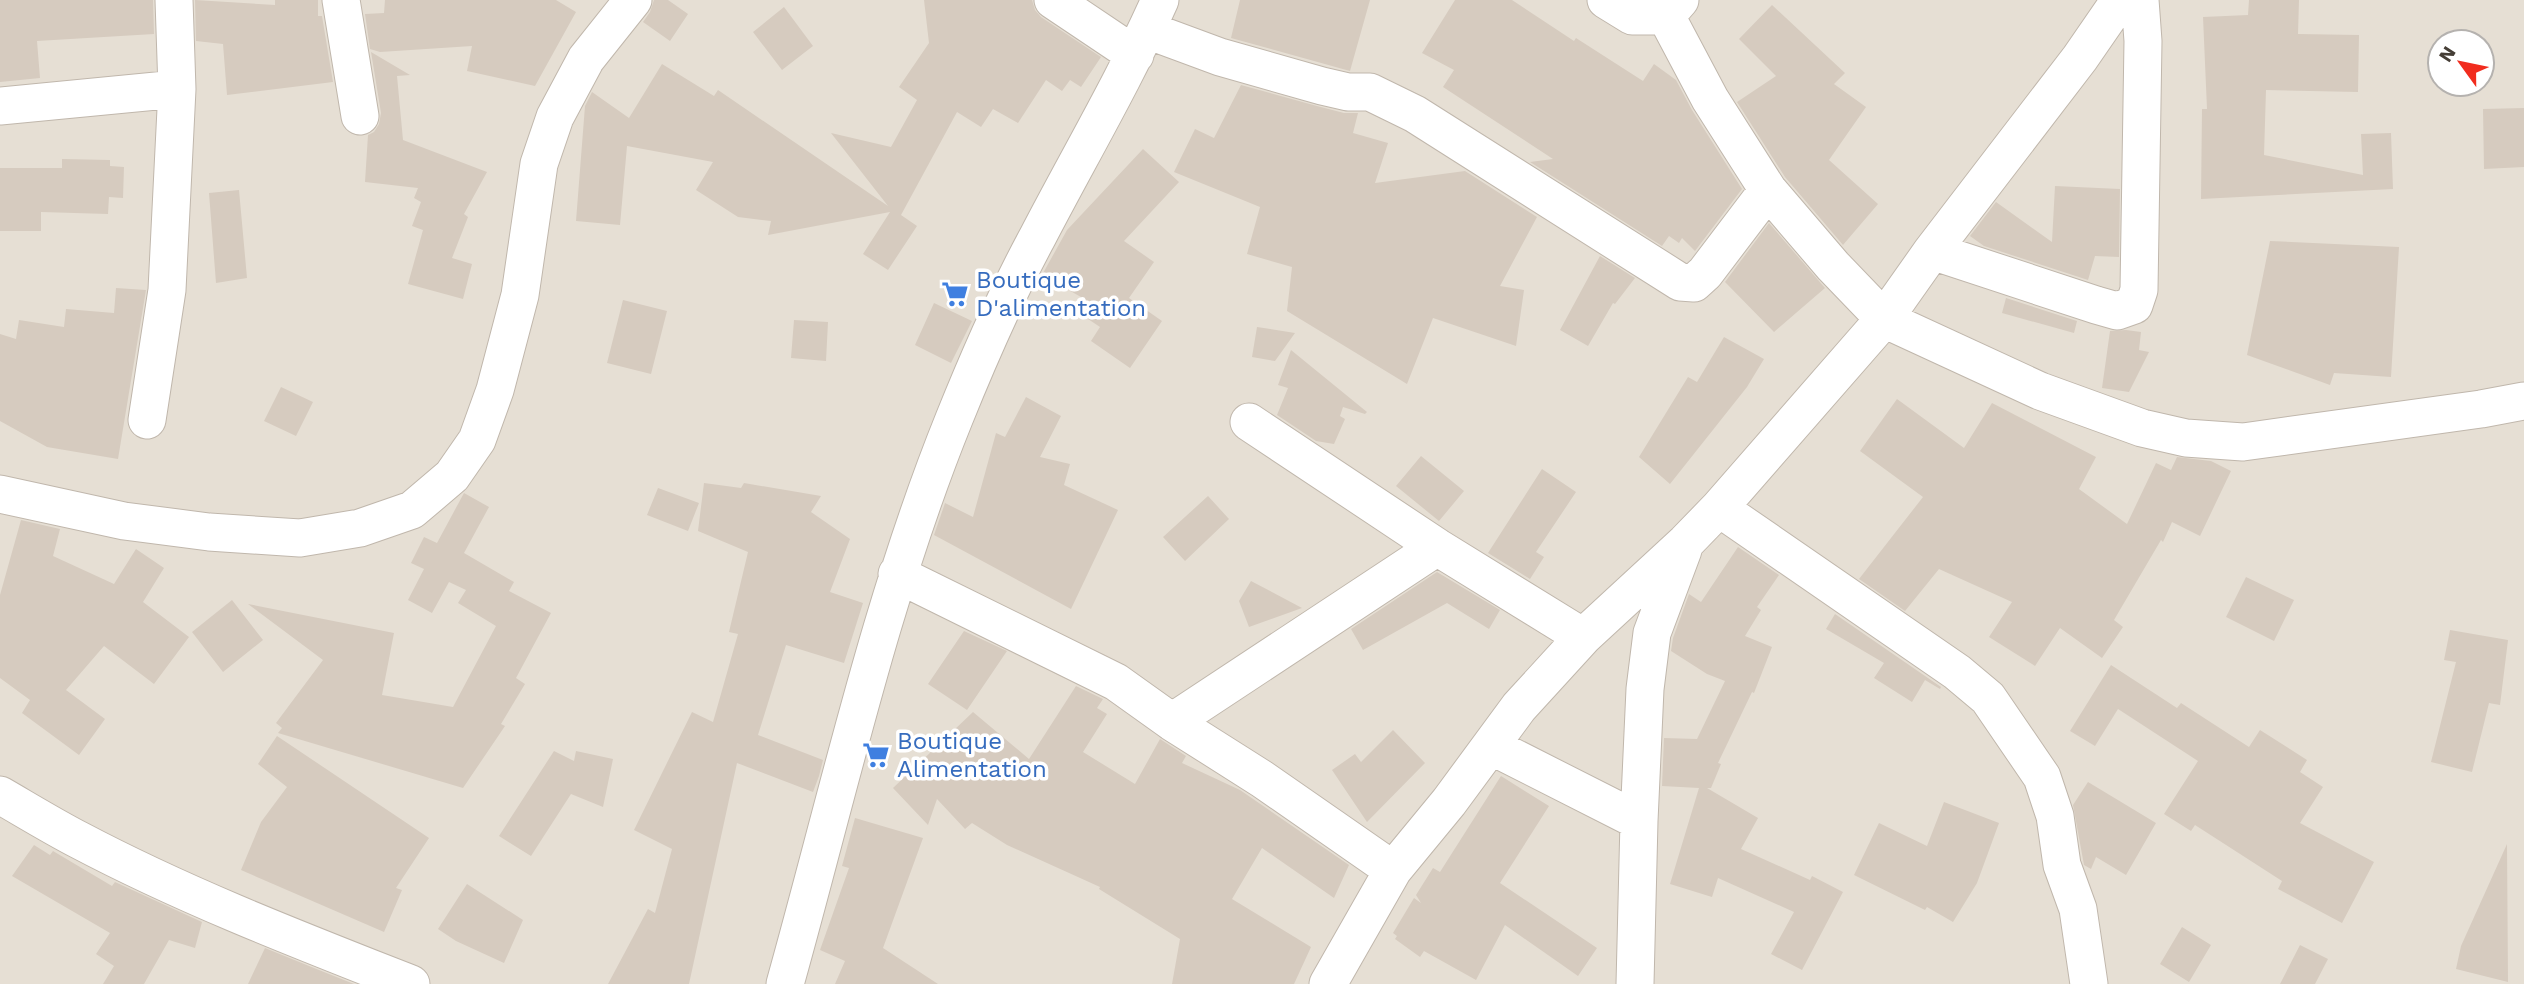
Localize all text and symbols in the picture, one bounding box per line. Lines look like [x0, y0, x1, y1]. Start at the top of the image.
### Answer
north arrow [2426, 28, 2496, 98]
text: N [2434, 42, 2461, 66]
place label: Boutique D'alimentation [976, 266, 1146, 322]
supermarket icon: Boutique D'alimentation [940, 279, 970, 309]
place label: Boutique Alimentation [897, 727, 1047, 783]
supermarket icon: Boutique Alimentation [861, 740, 891, 770]

